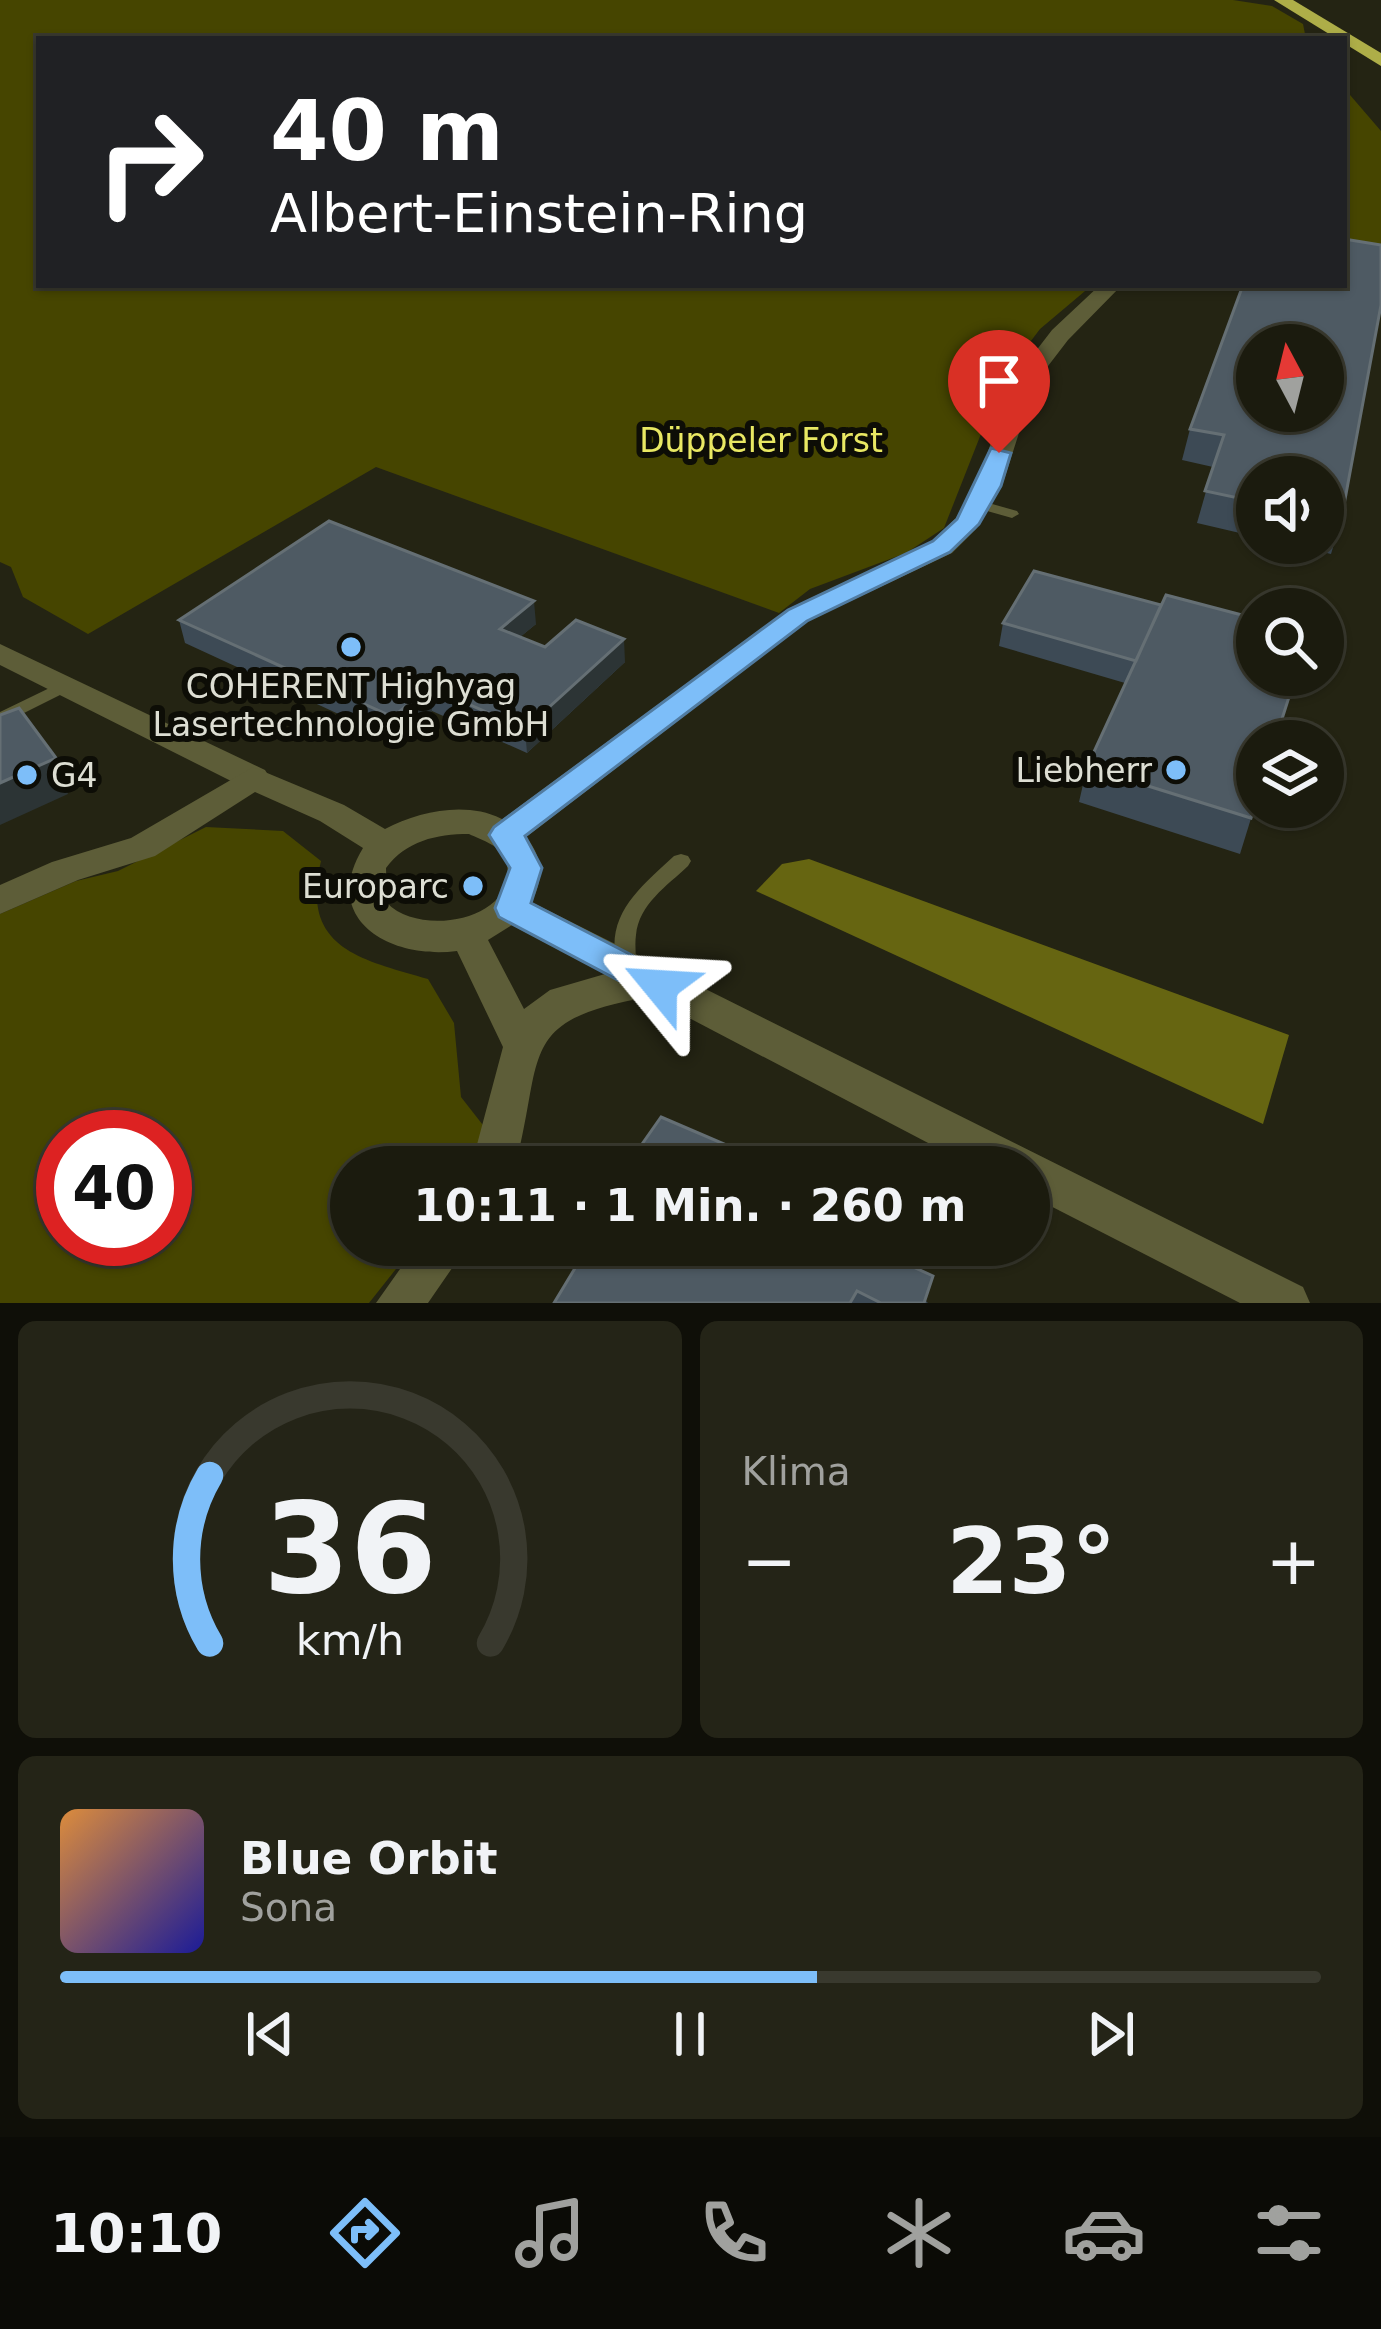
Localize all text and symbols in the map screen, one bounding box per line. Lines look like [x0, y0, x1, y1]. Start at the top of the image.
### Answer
text: 40 m [270, 82, 504, 180]
icon: right [72, 84, 228, 240]
text: Albert-Einstein-Ring [270, 182, 808, 245]
north arrow [1236, 324, 1344, 432]
map controls [1236, 324, 1344, 828]
pin [948, 330, 1050, 453]
icon: arrive [966, 348, 1032, 414]
park label: Düppeler Forst [639, 421, 883, 460]
button: sound [1236, 456, 1344, 564]
button: search [1236, 588, 1344, 696]
marker: COHERENT Highyag Lasertechnologie GmbH [338, 634, 364, 660]
place label: COHERENT Highyag Lasertechnologie GmbH [153, 667, 549, 744]
button: layers [1236, 720, 1344, 828]
place label: Liebherr [1015, 751, 1152, 790]
place label: G4 [51, 756, 98, 795]
marker: Liebherr [1163, 757, 1189, 783]
marker: G4 [14, 762, 40, 788]
place label: Europarc [302, 867, 449, 906]
marker: Europarc [460, 873, 486, 899]
position arrow [597, 923, 723, 1049]
speed limit sign: 40 [36, 1110, 192, 1266]
text: 10:11 · 1 Min. · 260 m [414, 1179, 966, 1232]
text: Klima [742, 1449, 851, 1494]
text: 36 [263, 1476, 437, 1621]
text: 23° [946, 1509, 1116, 1614]
text: − [742, 1523, 797, 1600]
text: + [1266, 1523, 1321, 1600]
text: km/h [296, 1614, 404, 1664]
text: Blue Orbit [240, 1832, 498, 1885]
text: Sona [240, 1885, 337, 1930]
icon: previous [237, 2001, 303, 2067]
icon: pause [657, 2001, 723, 2067]
icon: next [1078, 2001, 1144, 2067]
icon: directions [323, 2191, 407, 2275]
icon: music [508, 2191, 592, 2275]
icon: phone [692, 2191, 776, 2275]
icon: climate [877, 2191, 961, 2275]
icon: car [1062, 2191, 1146, 2275]
icon: filters [1247, 2191, 1331, 2275]
text: 10:10 [50, 2202, 222, 2265]

